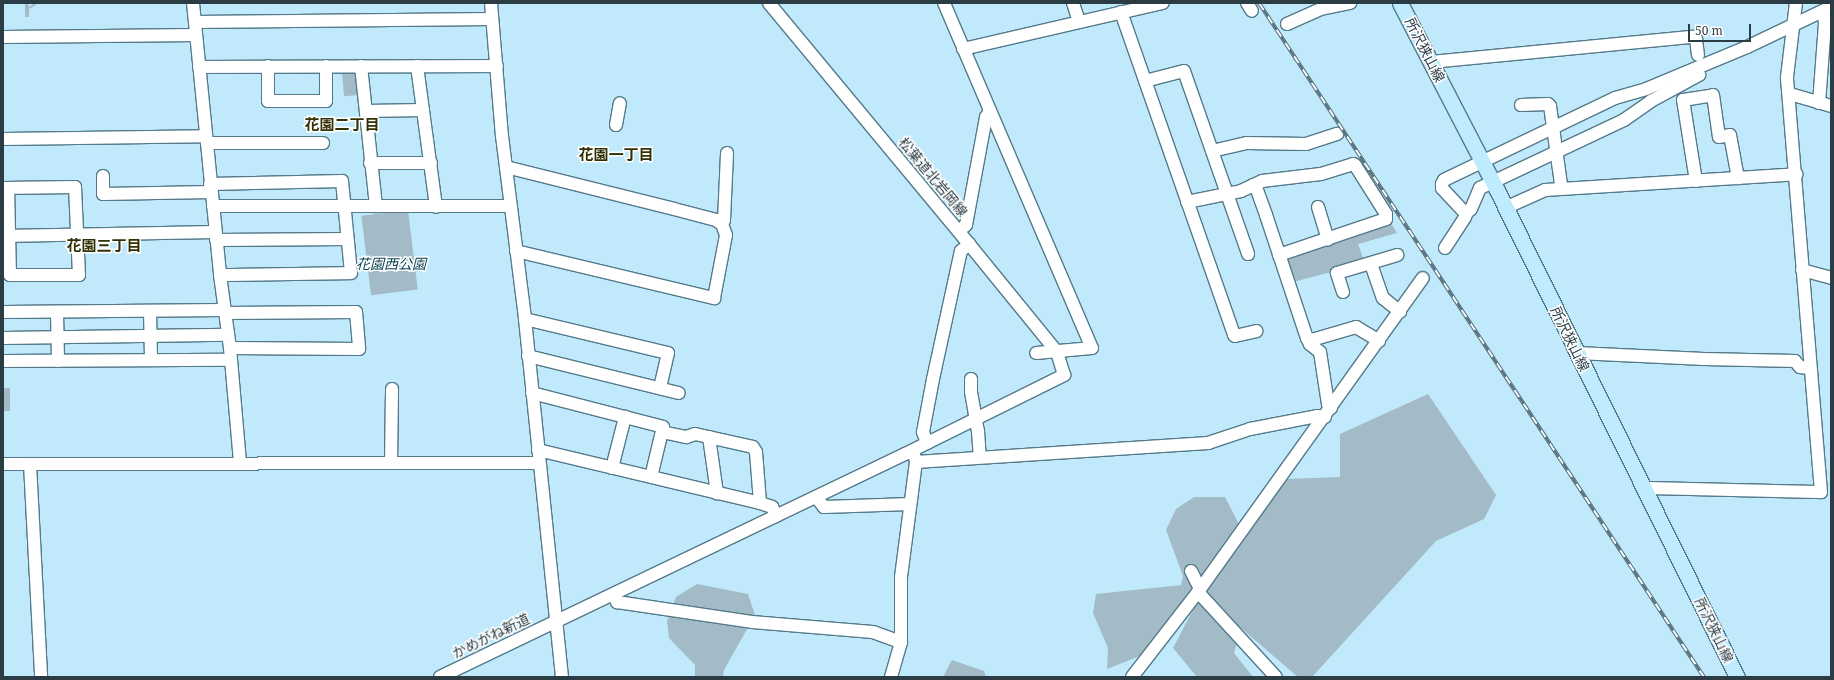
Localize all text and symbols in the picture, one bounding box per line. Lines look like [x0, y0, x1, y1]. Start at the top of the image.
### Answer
street label: 所沢狭山線 [1402, 15, 1448, 85]
scale bar [1690, 16, 1753, 42]
text: 50 m [1695, 22, 1723, 39]
district label: 花園二丁目 [305, 116, 379, 134]
street label: 松葉道北岩岡線 [895, 134, 971, 220]
district label: 花園一丁目 [579, 146, 653, 164]
district label: 花園三丁目 [67, 237, 141, 255]
park label: 花園西公園 [356, 256, 426, 272]
street label: 所沢狭山線 [1547, 304, 1593, 374]
street label: 所沢狭山線 [1691, 595, 1737, 665]
street label: かめがね新道 [450, 610, 532, 662]

